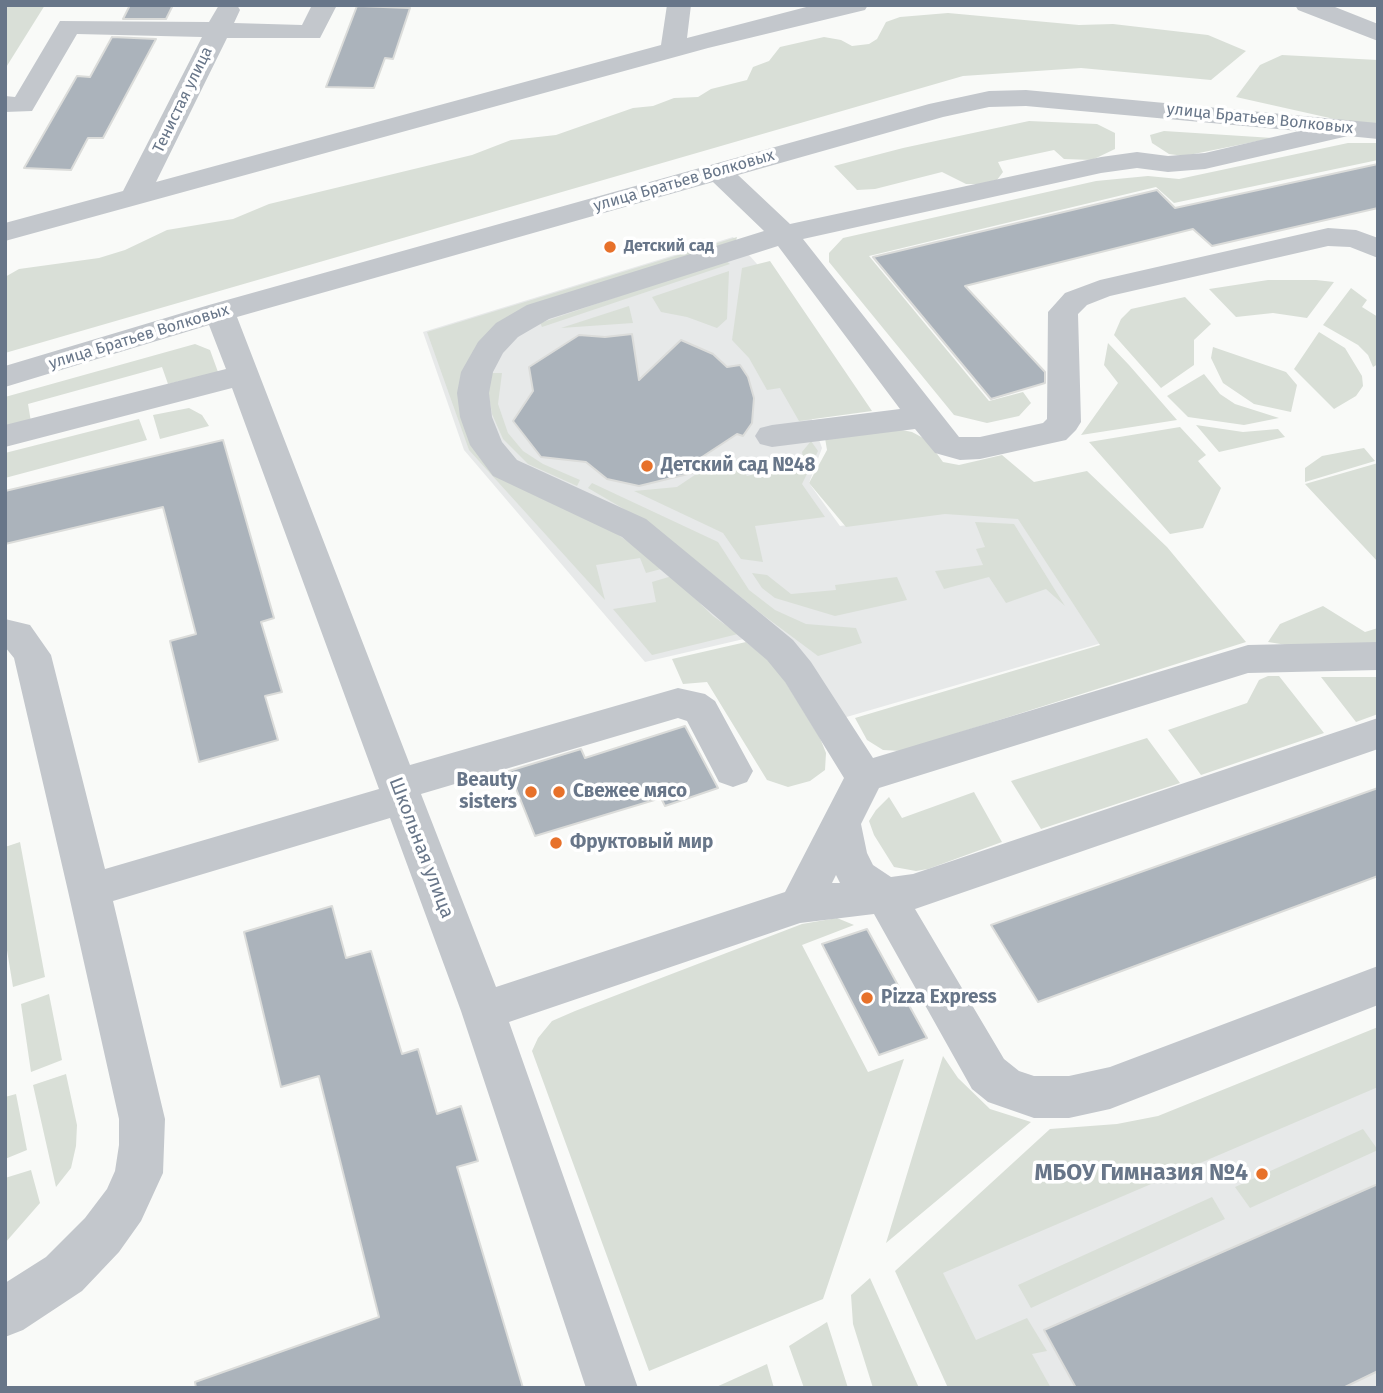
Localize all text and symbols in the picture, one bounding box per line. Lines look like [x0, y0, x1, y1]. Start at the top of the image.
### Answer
street label: Тенистая улица [149, 44, 217, 156]
street label: улица Братьев Волковых [1166, 100, 1354, 138]
street label: улица Братьев Волковых [591, 146, 777, 216]
place label: Детский сад [624, 237, 714, 257]
marker: Детский сад [602, 239, 618, 255]
street label: улица Братьев Волковых [47, 300, 231, 374]
place label: Детский сад №48 [661, 455, 816, 477]
marker: Детский сад №48 [639, 458, 655, 474]
place label: Beauty sisters [457, 770, 517, 814]
street label: Школьная улица [384, 774, 458, 922]
place label: Свежее мясо [573, 781, 687, 803]
marker: Beauty sisters [523, 784, 539, 800]
marker: Свежее мясо [551, 784, 567, 800]
place label: Фруктовый мир [570, 832, 713, 854]
marker: Фруктовый мир [548, 835, 564, 851]
place label: Pizza Express [881, 987, 997, 1009]
marker: Pizza Express [859, 990, 875, 1006]
place label: МБОУ Гимназия №4 [1034, 1160, 1248, 1188]
marker: МБОУ Гимназия №4 [1254, 1166, 1270, 1182]

